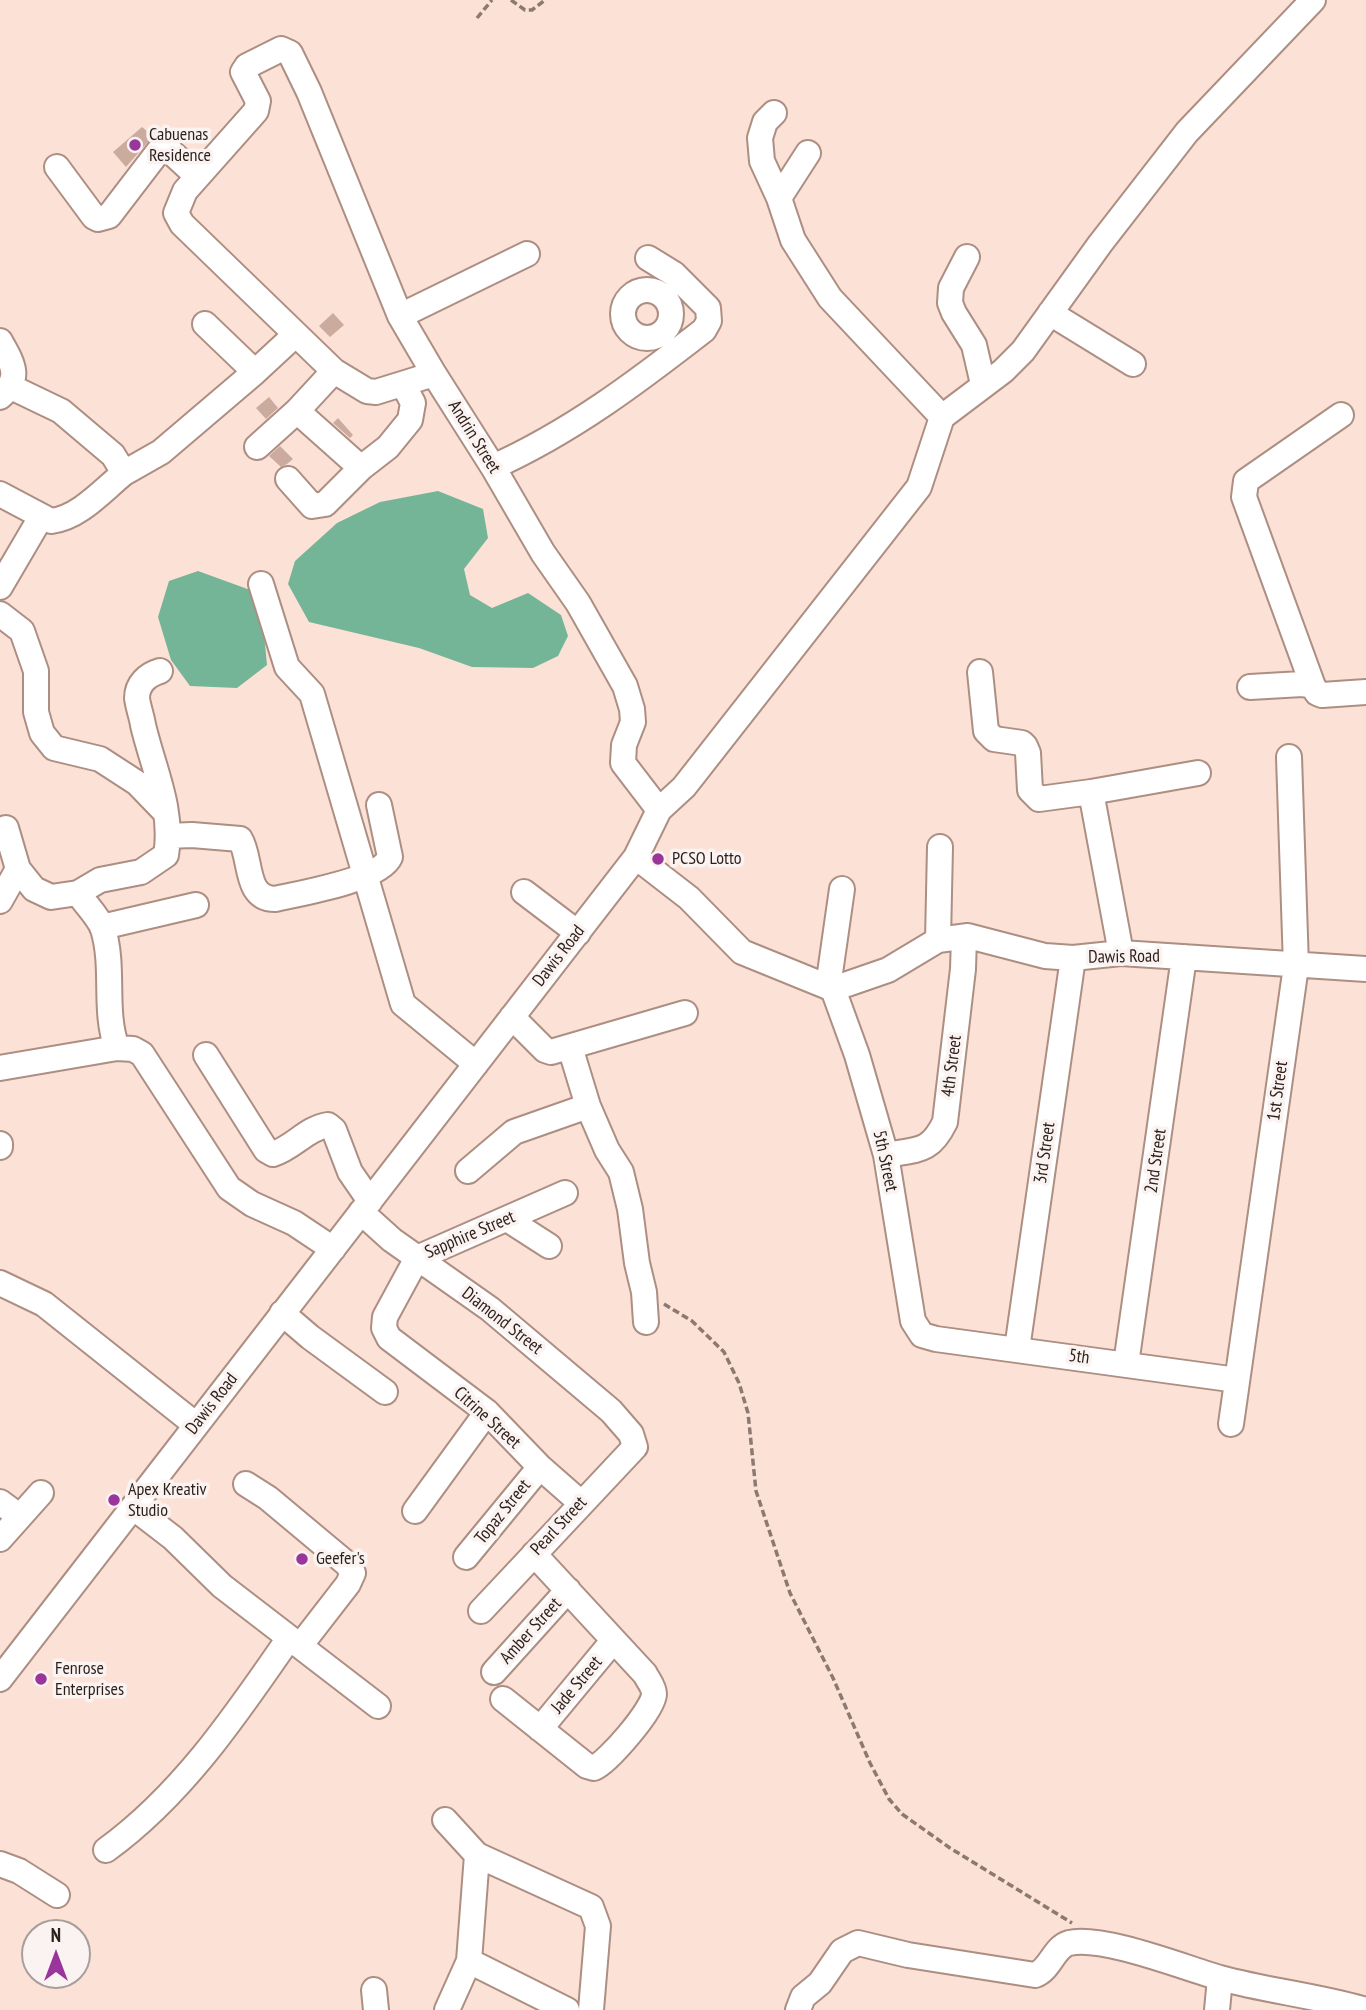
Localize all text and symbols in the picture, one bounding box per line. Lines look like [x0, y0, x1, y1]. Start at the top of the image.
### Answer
place label: Cabuenas Residence [149, 124, 211, 166]
marker: Cabuenas Residence [127, 137, 143, 153]
street label: Andrin Street [443, 396, 505, 478]
place label: PCSO Lotto [672, 848, 742, 870]
marker: PCSO Lotto [650, 851, 666, 867]
street label: Dawis Road [528, 921, 590, 991]
street label: Dawis Road [1088, 946, 1160, 968]
street label: 4th Street [937, 1034, 967, 1098]
street label: 1st Street [1263, 1060, 1293, 1122]
street label: 3rd Street [1030, 1121, 1060, 1185]
street label: 2nd Street [1141, 1127, 1171, 1195]
street label: 5th Street [868, 1128, 902, 1194]
street label: Sapphire Street [422, 1206, 518, 1264]
street label: Diamond Street [457, 1283, 547, 1359]
street label: 5th [1067, 1345, 1091, 1369]
street label: Dawis Road [181, 1369, 243, 1439]
street label: Citrine Street [449, 1382, 525, 1454]
street label: Topaz Street [471, 1475, 535, 1549]
place label: Apex Kreativ Studio [128, 1479, 207, 1522]
marker: Apex Kreativ Studio [106, 1492, 122, 1508]
street label: Pearl Street [526, 1492, 592, 1560]
place label: Geefer's [316, 1548, 365, 1570]
marker: Geefer's [294, 1551, 310, 1567]
street label: Amber Street [496, 1593, 566, 1669]
street label: Jade Street [547, 1652, 607, 1718]
place label: Fenrose Enterprises [55, 1658, 124, 1700]
marker: Fenrose Enterprises [33, 1671, 49, 1687]
north arrow [21, 1919, 91, 1989]
text: N [51, 1923, 61, 1947]

